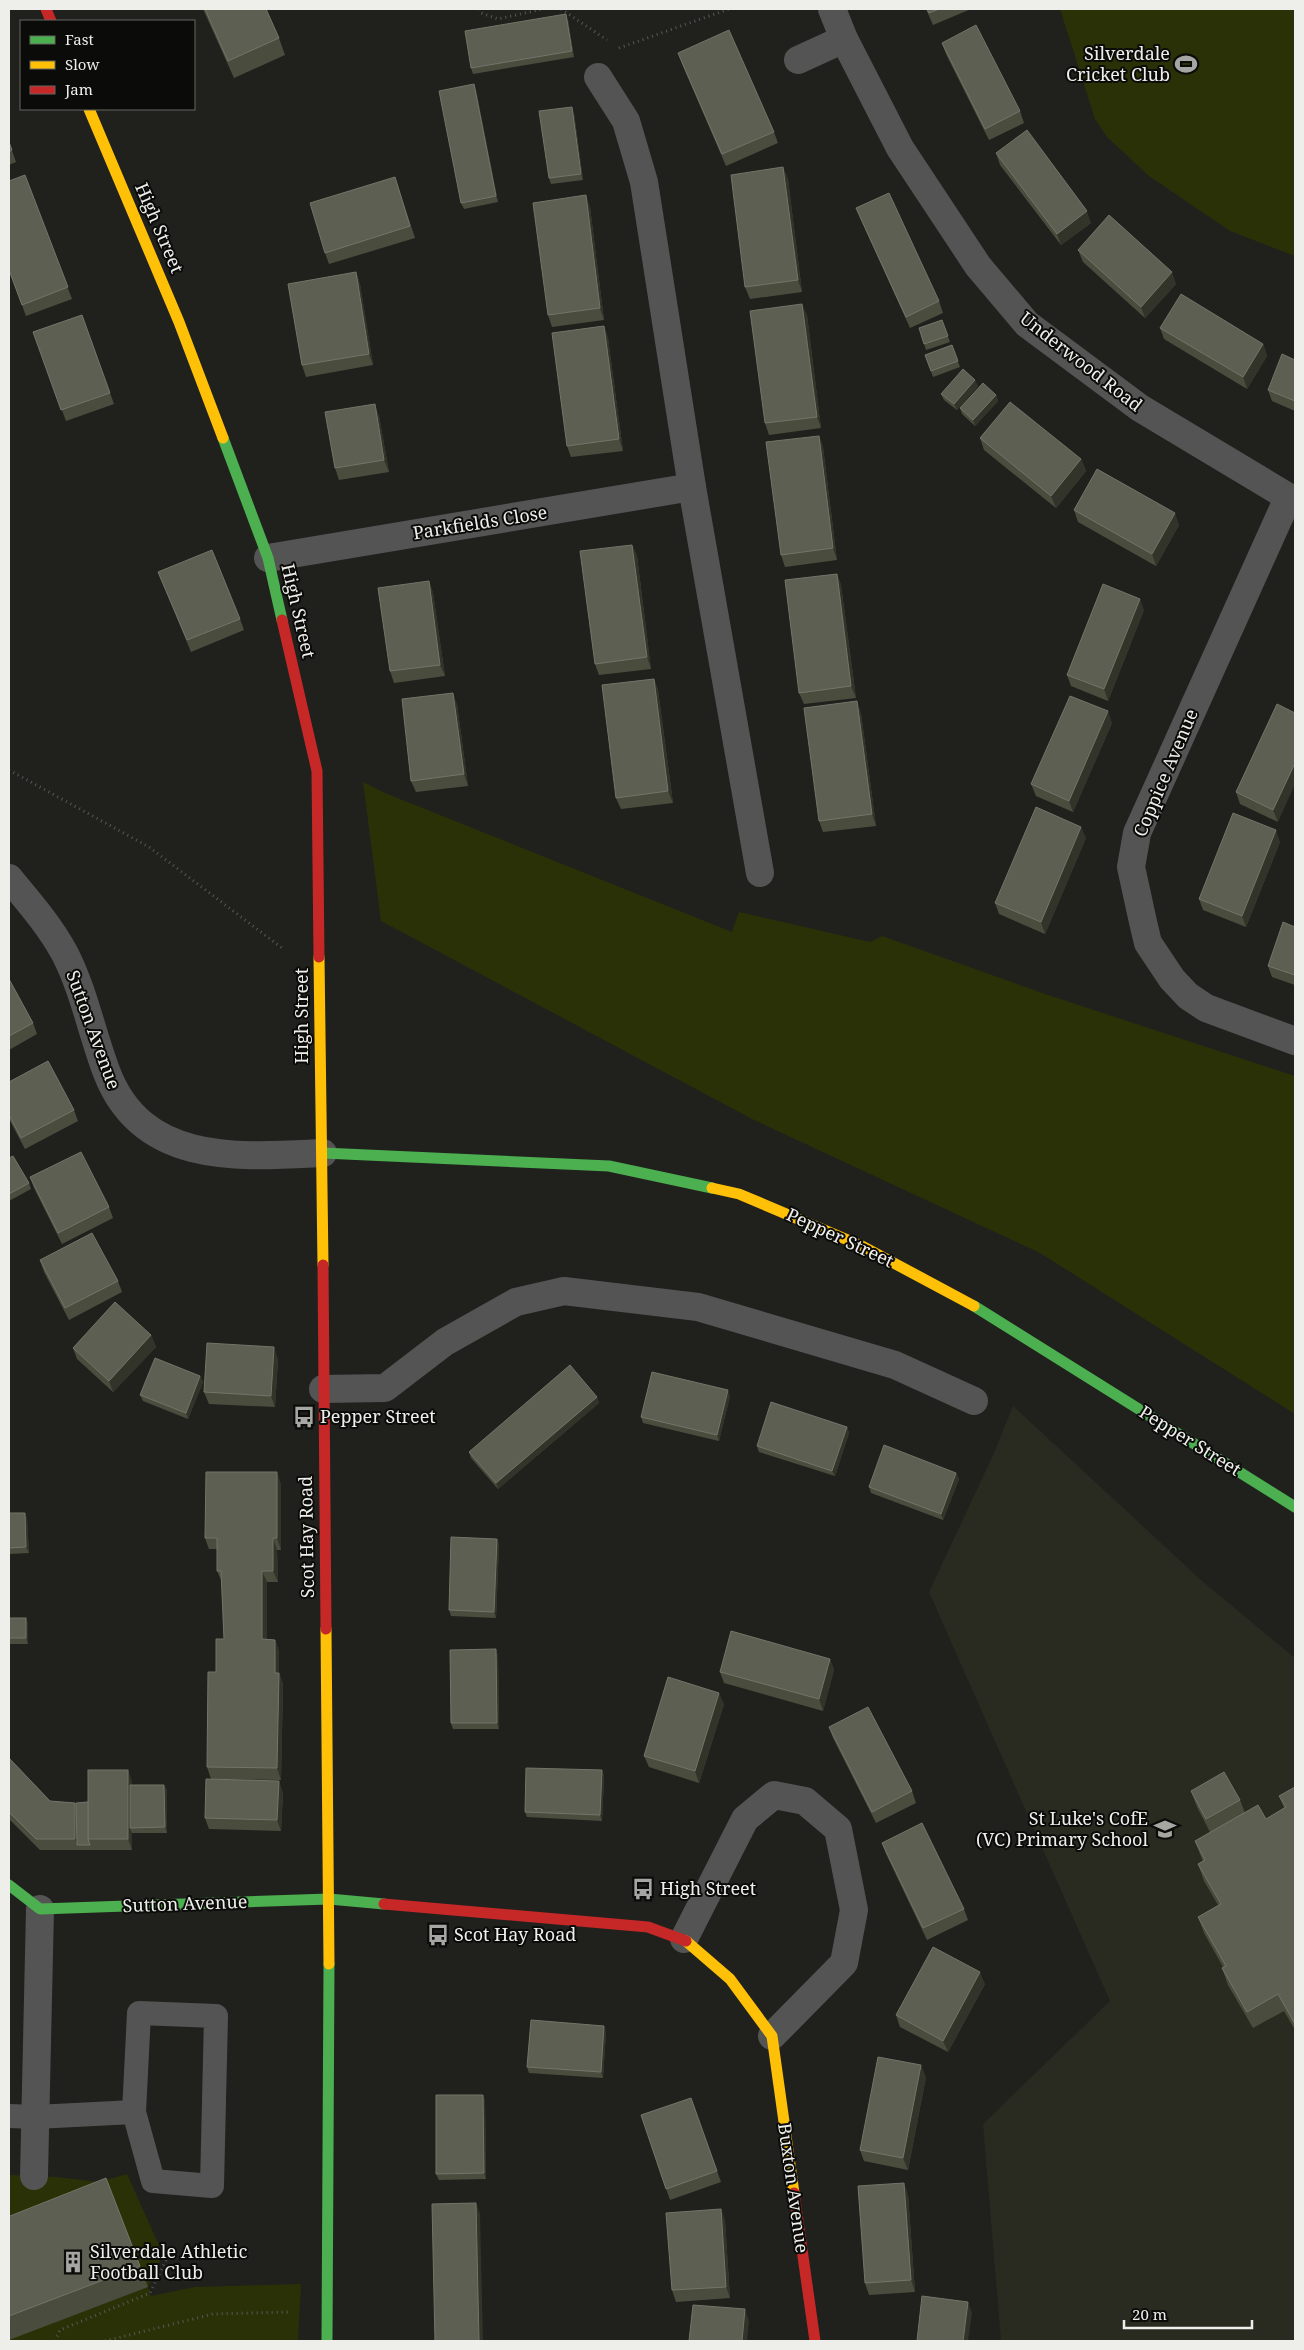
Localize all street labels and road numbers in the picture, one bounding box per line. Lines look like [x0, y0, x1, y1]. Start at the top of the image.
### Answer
street label: High Street [130, 179, 190, 276]
street label: Underwood Road [1015, 306, 1148, 417]
street label: Parkfields Close [411, 500, 549, 544]
street label: High Street [276, 561, 321, 660]
street label: Coppice Avenue [1127, 705, 1203, 840]
street label: Sutton Avenue [61, 967, 127, 1092]
street label: High Street [289, 968, 313, 1064]
street label: Pepper Street [783, 1202, 898, 1272]
street label: Pepper Street [1135, 1399, 1246, 1481]
street label: Scot Hay Road [293, 1476, 319, 1598]
street label: Sutton Avenue [122, 1889, 248, 1917]
street label: Buxton Avenue [773, 2121, 815, 2254]

